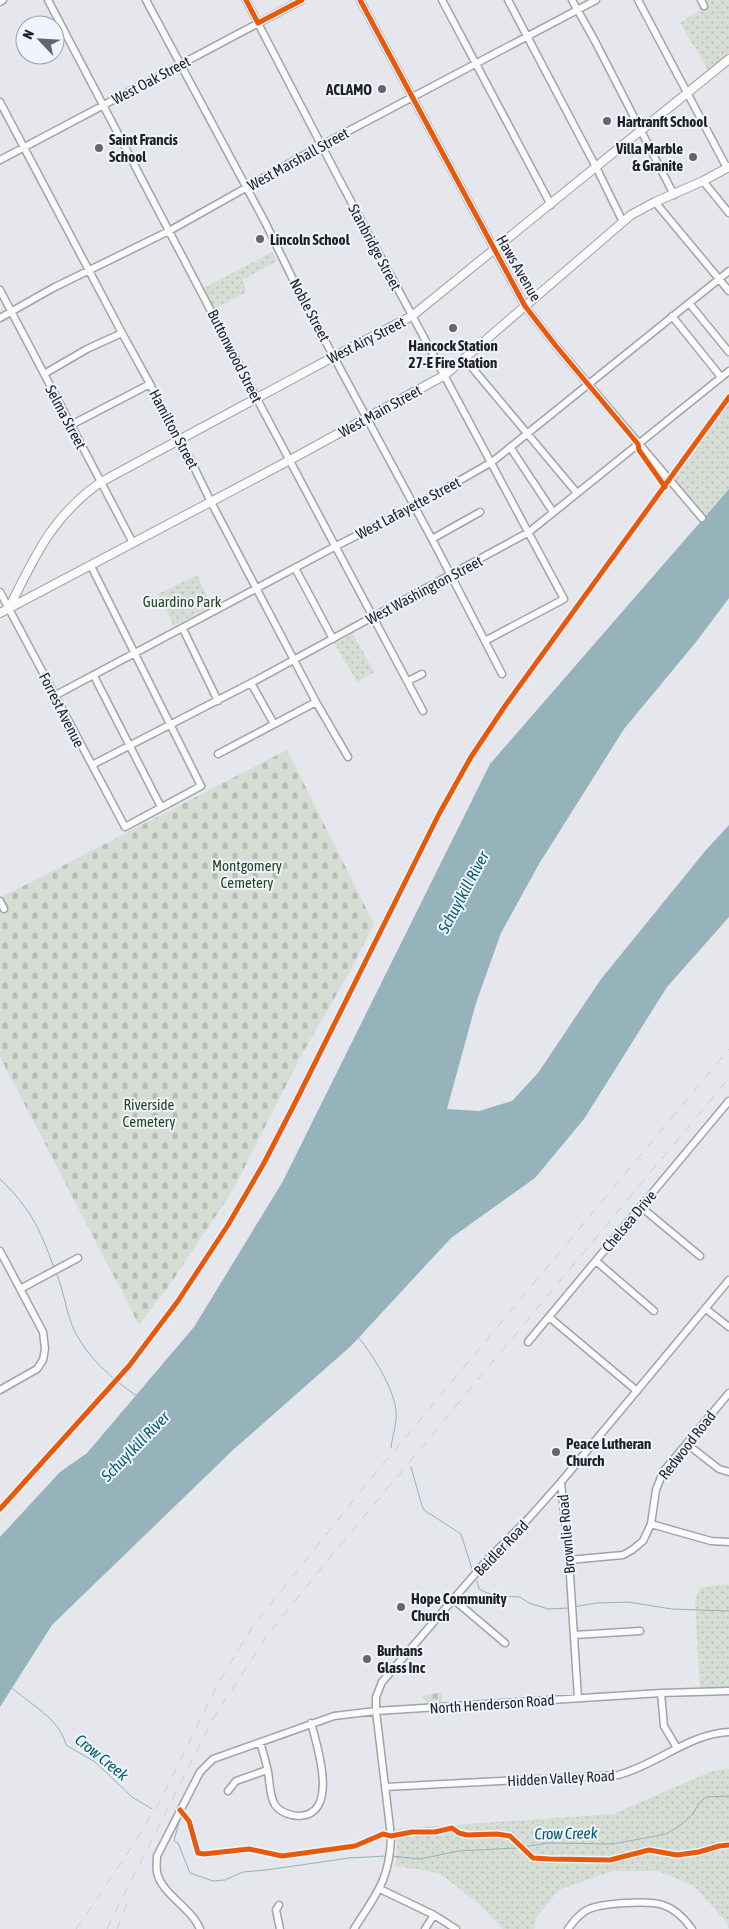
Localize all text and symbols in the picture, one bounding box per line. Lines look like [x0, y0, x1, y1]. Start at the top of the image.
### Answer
north arrow [15, 15, 65, 65]
text: N [19, 27, 37, 42]
street label: West Oak Street [109, 52, 193, 108]
place label: ACLAMO [325, 81, 372, 98]
marker: ACLAMO [376, 83, 388, 95]
place label: Hartranft School [617, 113, 708, 130]
marker: Hartranft School [601, 115, 613, 127]
street label: West Marshall Street [245, 124, 351, 194]
place label: Saint Francis School [109, 131, 178, 165]
place label: Villa Marble & Granite [615, 140, 683, 174]
marker: Saint Francis School [93, 142, 105, 154]
marker: Villa Marble & Granite [687, 151, 699, 163]
street label: Stanbridge Street [345, 201, 405, 293]
place label: Lincoln School [270, 231, 351, 248]
street label: Haws Avenue [493, 232, 545, 304]
marker: Lincoln School [254, 233, 266, 245]
street label: Noble Street [286, 276, 334, 344]
street label: Buttonwood Street [204, 307, 266, 405]
street label: West Airy Street [324, 313, 408, 367]
marker: Hancock Station 27-E Fire Station [447, 322, 459, 334]
place label: Hancock Station 27-E Fire Station [408, 337, 498, 371]
street label: West Main Street [336, 381, 424, 441]
street label: Selma Street [42, 382, 90, 452]
street label: Hamilton Street [146, 386, 202, 472]
street label: West Lafayette Street [353, 473, 463, 543]
street label: West Washington Street [363, 552, 485, 628]
park label: Guardino Park [143, 593, 222, 610]
street label: Forrest Avenue [36, 670, 88, 750]
water label: Schuylkill River [433, 847, 494, 937]
park label: Montgomery Cemetery [212, 857, 282, 891]
park label: Riverside Cemetery [123, 1096, 175, 1130]
street label: Chelsea Drive [598, 1187, 660, 1255]
water label: Schuylkill River [97, 1406, 174, 1486]
street label: Redwood Road [655, 1407, 719, 1483]
place label: Peace Lutheran Church [566, 1435, 651, 1469]
marker: Peace Lutheran Church [550, 1446, 562, 1458]
street label: Brownlie Road [554, 1494, 578, 1574]
street label: Beidler Road [470, 1517, 532, 1579]
place label: Hope Community Church [411, 1590, 507, 1624]
marker: Hope Community Church [395, 1601, 407, 1613]
place label: Burhans Glass Inc [377, 1642, 426, 1676]
marker: Burhans Glass Inc [361, 1653, 373, 1665]
street label: North Henderson Road [429, 1691, 555, 1717]
water label: Crow Creek [72, 1730, 133, 1784]
street label: Hidden Valley Road [507, 1767, 615, 1789]
water label: Crow Creek [534, 1823, 599, 1843]

